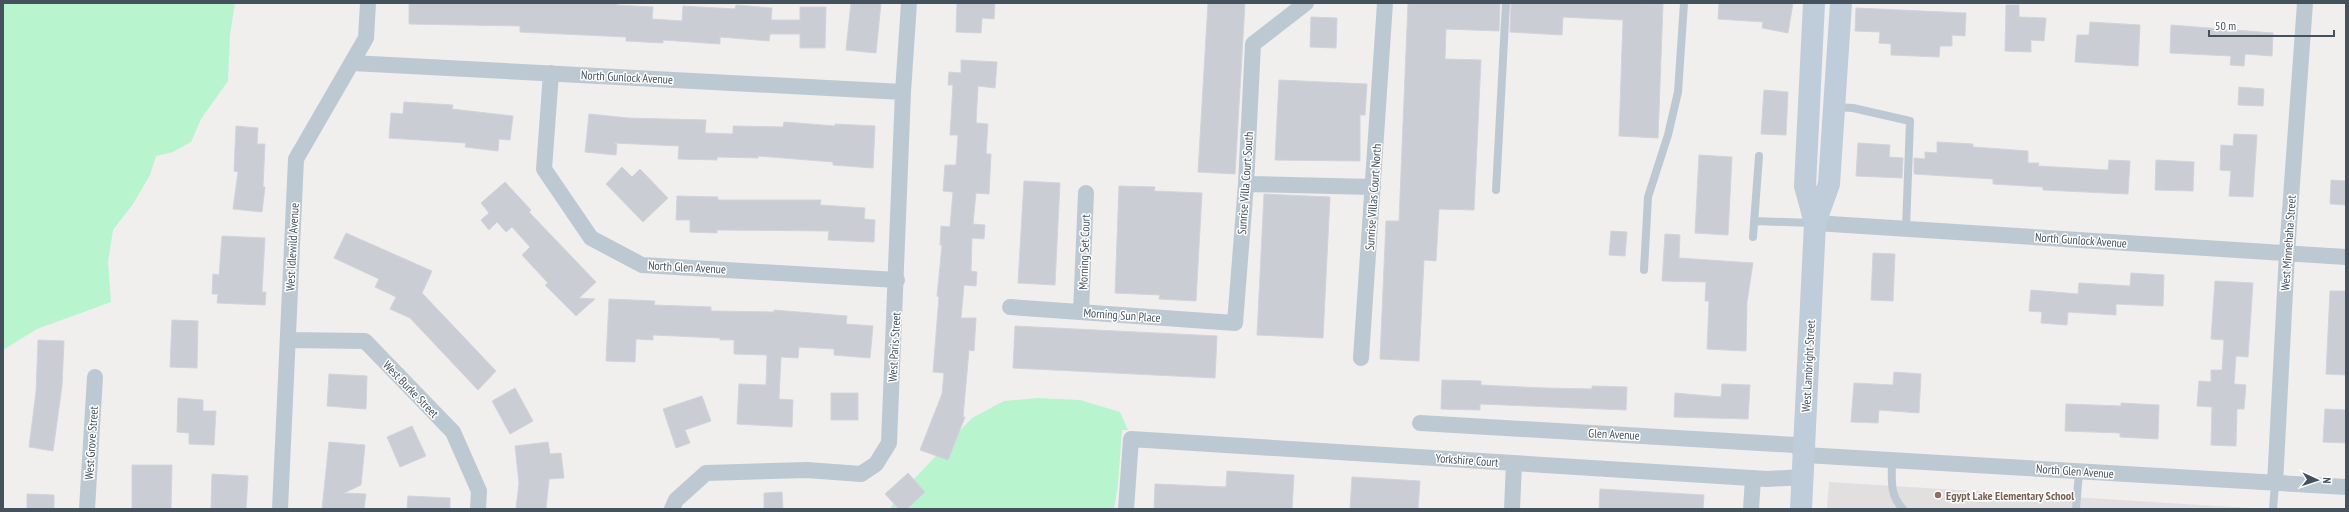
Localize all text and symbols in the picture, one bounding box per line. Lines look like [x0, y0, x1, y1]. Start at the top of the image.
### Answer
scale bar [2209, 12, 2334, 38]
text: 50 m [2215, 18, 2236, 33]
street label: North Gunlock Avenue [581, 67, 673, 87]
street label: Sunrise Villa Court South [1234, 131, 1256, 235]
street label: Sunrise Villas Court North [1362, 143, 1384, 251]
street label: West Minnehaha Street [2277, 194, 2299, 291]
street label: West Idlewild Avenue [282, 202, 302, 292]
street label: Morning Set Court [1075, 213, 1093, 290]
street label: North Gunlock Avenue [2035, 229, 2127, 251]
street label: North Glen Avenue [648, 257, 726, 277]
street label: Morning Sun Place [1083, 305, 1161, 325]
street label: West Paris Street [885, 311, 903, 382]
street label: West Lambright Street [1798, 319, 1818, 412]
street label: West Burke Street [380, 357, 442, 421]
street label: West Grove Street [81, 405, 101, 480]
street label: Glen Avenue [1588, 425, 1640, 443]
street label: Yorkshire Court [1435, 450, 1500, 470]
north arrow [2297, 460, 2337, 500]
street label: North Glen Avenue [2036, 461, 2114, 481]
text: N [2320, 477, 2334, 484]
place label: Egypt Lake Elementary School [1946, 488, 2074, 503]
marker: Egypt Lake Elementary School [1933, 490, 1943, 500]

